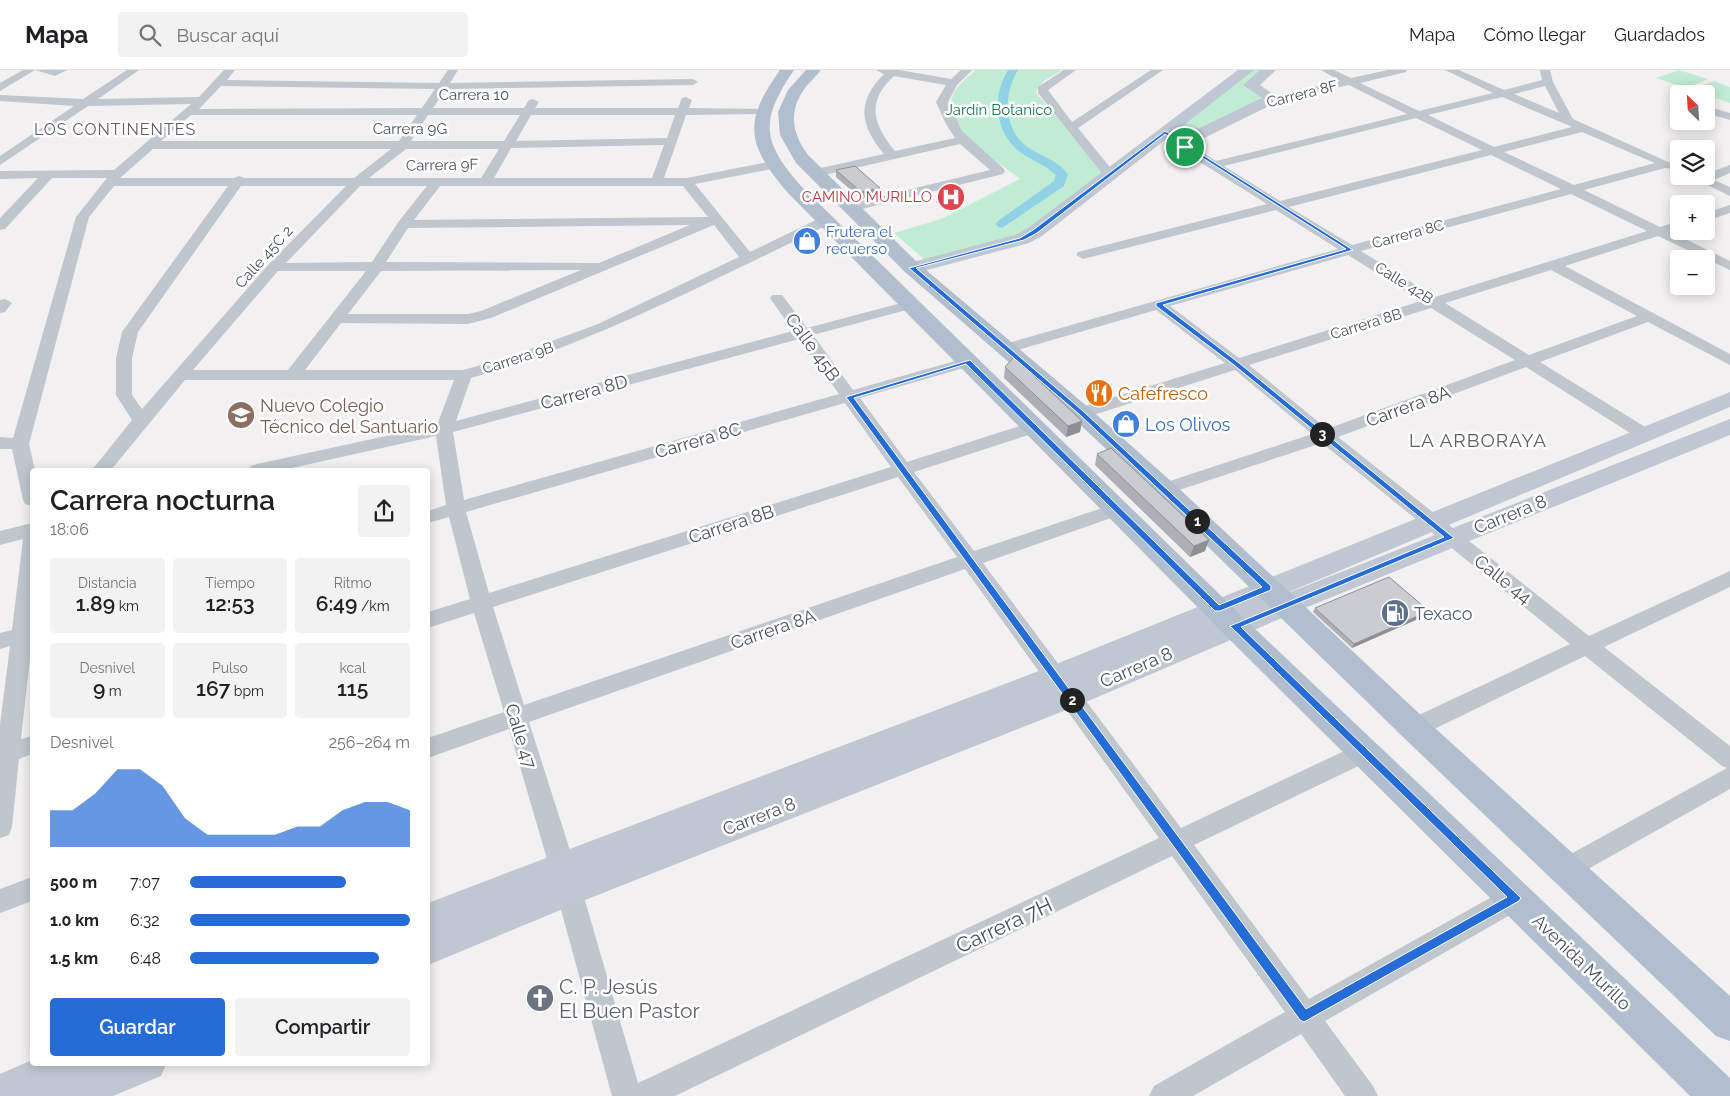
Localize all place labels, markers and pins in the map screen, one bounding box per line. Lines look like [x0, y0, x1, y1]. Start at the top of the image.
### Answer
pin [1164, 126, 1206, 168]
hospital icon: CAMINO MURILLO [936, 182, 966, 212]
place label: CAMINO MURILLO [802, 188, 932, 206]
place label: Frutera el recuerso [826, 223, 893, 258]
shop icon: Frutera el recuerso [792, 226, 822, 256]
restaurant icon: Cafefresco [1084, 378, 1114, 408]
place label: Cafefresco [1118, 383, 1208, 404]
place label: Nuevo Colegio Técnico del Santuario [260, 395, 439, 437]
school or university icon: Nuevo Colegio Técnico del Santuario [226, 400, 256, 430]
shop icon: Los Olivos [1111, 409, 1141, 439]
place label: Los Olivos [1145, 414, 1231, 435]
pin: 3 [1310, 422, 1334, 446]
pin: 1 [1184, 508, 1210, 534]
fuel station icon: Texaco [1380, 598, 1410, 628]
place label: Texaco [1414, 603, 1473, 624]
pin: 2 [1060, 688, 1084, 712]
place label: C. P. Jesús El Buen Pastor [559, 974, 700, 1023]
church icon: C. P. Jesús El Buen Pastor [525, 983, 555, 1013]

